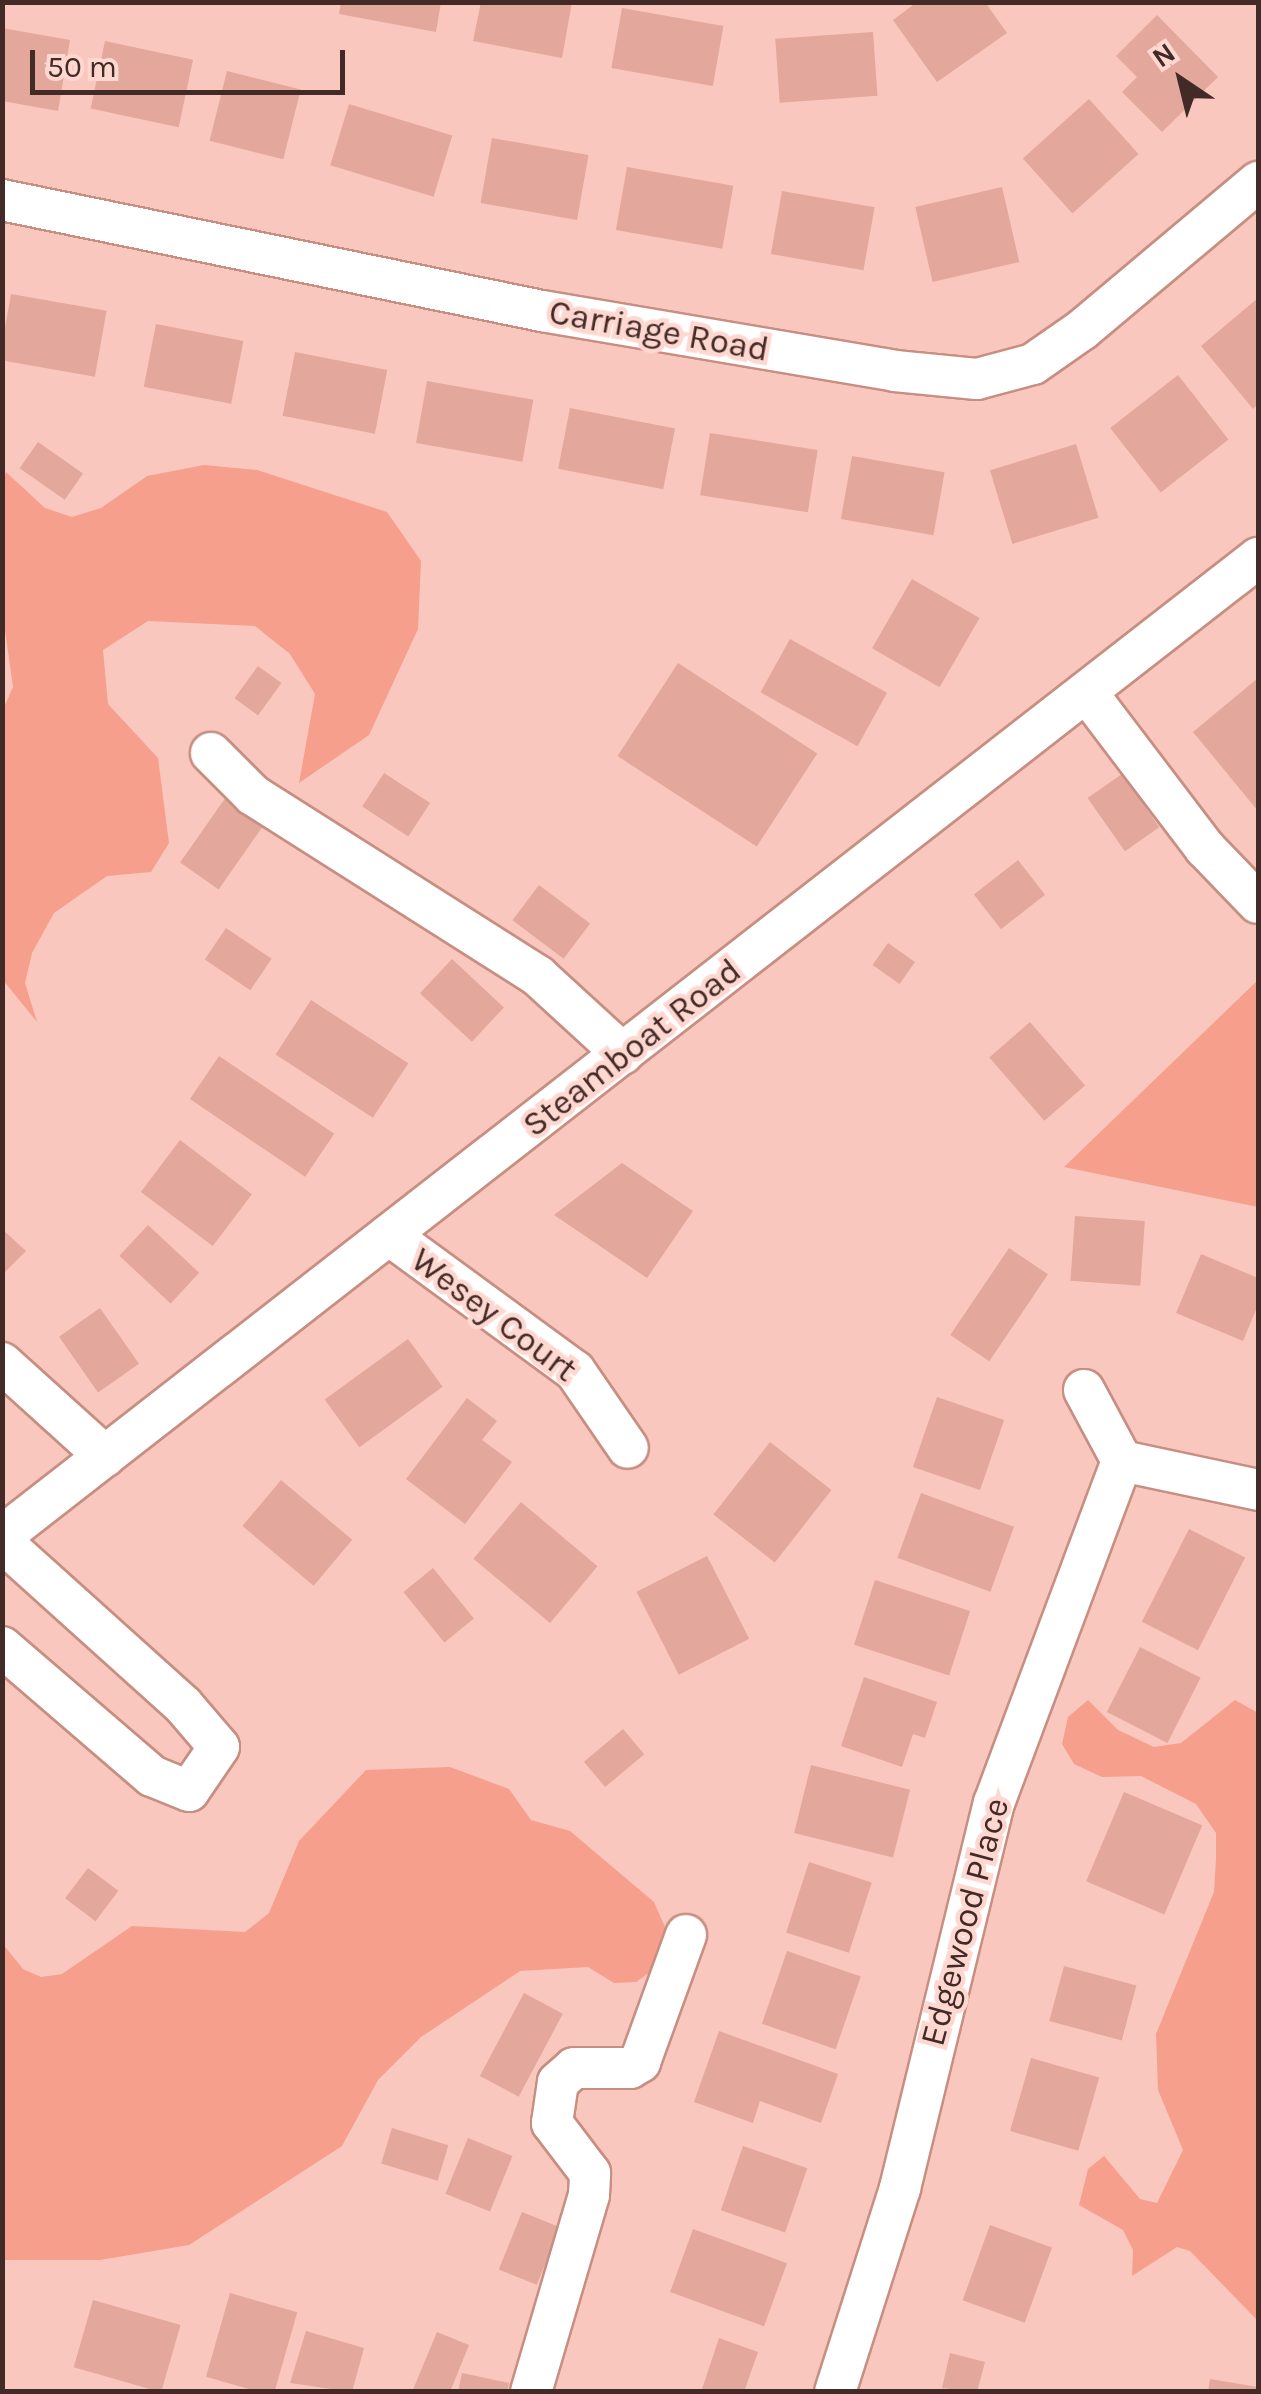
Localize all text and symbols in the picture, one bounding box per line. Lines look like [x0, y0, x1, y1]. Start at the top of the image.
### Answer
scale bar [35, 30, 350, 92]
north arrow [1131, 30, 1231, 130]
text: N [1146, 36, 1181, 74]
text: 50 m [47, 49, 117, 85]
street label: Carriage Road [546, 291, 772, 371]
street label: Steamboat Road [514, 950, 750, 1146]
street label: Wesey Court [403, 1239, 585, 1391]
street label: Edgewood Place [912, 1793, 1018, 2051]

